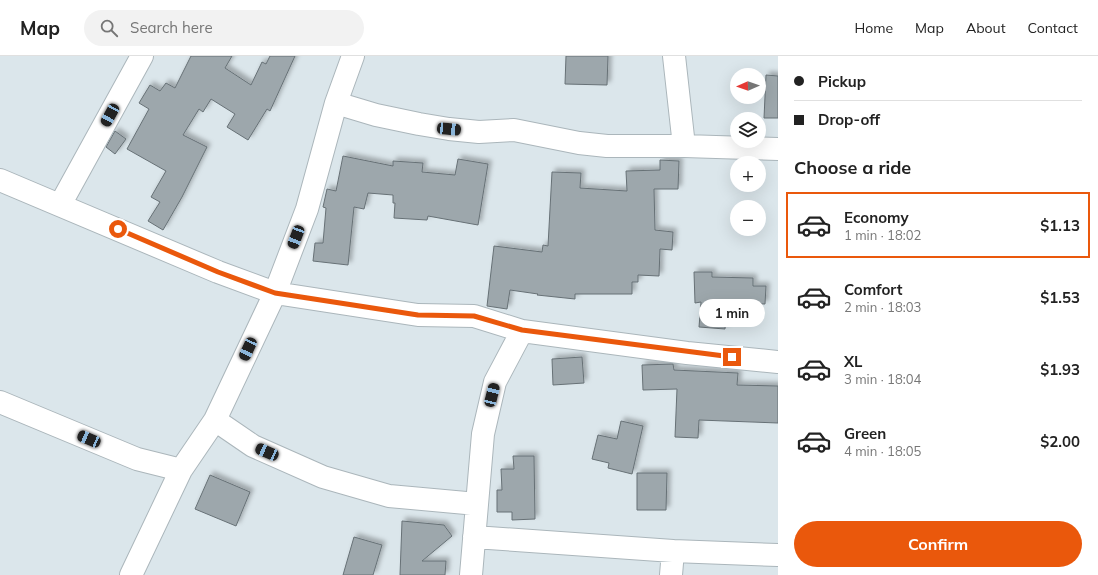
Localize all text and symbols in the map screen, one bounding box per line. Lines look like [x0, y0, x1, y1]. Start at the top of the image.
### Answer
search box [84, 10, 364, 46]
text: Map [20, 16, 60, 40]
icon: search [98, 17, 120, 39]
text: Search here [130, 18, 213, 37]
text: Home [854, 19, 893, 37]
text: Map [915, 19, 944, 37]
text: About [966, 19, 1006, 37]
text: Contact [1028, 19, 1078, 37]
north arrow [730, 68, 766, 104]
map controls [730, 68, 766, 236]
text: Pickup [818, 72, 866, 91]
car [99, 102, 121, 128]
text: Drop-off [818, 110, 880, 129]
button: layers [730, 112, 766, 148]
car [437, 122, 461, 136]
button: + [730, 156, 766, 192]
text: Choose a ride [794, 156, 911, 179]
button: − [730, 200, 766, 236]
icon: car [796, 207, 832, 243]
text: Economy [844, 208, 909, 227]
text: $1.13 [1040, 216, 1080, 235]
route start [109, 220, 127, 238]
car [286, 224, 306, 250]
text: 1 min · 18:02 [844, 227, 921, 243]
icon: car [796, 279, 832, 315]
text: Comfort [844, 280, 902, 299]
text: $1.53 [1040, 288, 1080, 307]
callout: 1 min [699, 299, 765, 327]
text: 2 min · 18:03 [844, 299, 921, 315]
text: 1 min [715, 305, 749, 321]
car [237, 336, 259, 362]
route end [723, 348, 741, 366]
icon: car [796, 351, 832, 387]
text: XL [844, 352, 862, 371]
text: $1.93 [1040, 360, 1080, 379]
text: 3 min · 18:04 [844, 371, 921, 387]
car [483, 382, 501, 408]
icon: car [796, 423, 832, 459]
text: Green [844, 424, 886, 443]
car [76, 429, 102, 449]
text: $2.00 [1040, 432, 1080, 451]
car [254, 442, 280, 462]
text: 4 min · 18:05 [844, 443, 921, 459]
button: Confirm [794, 521, 1082, 567]

